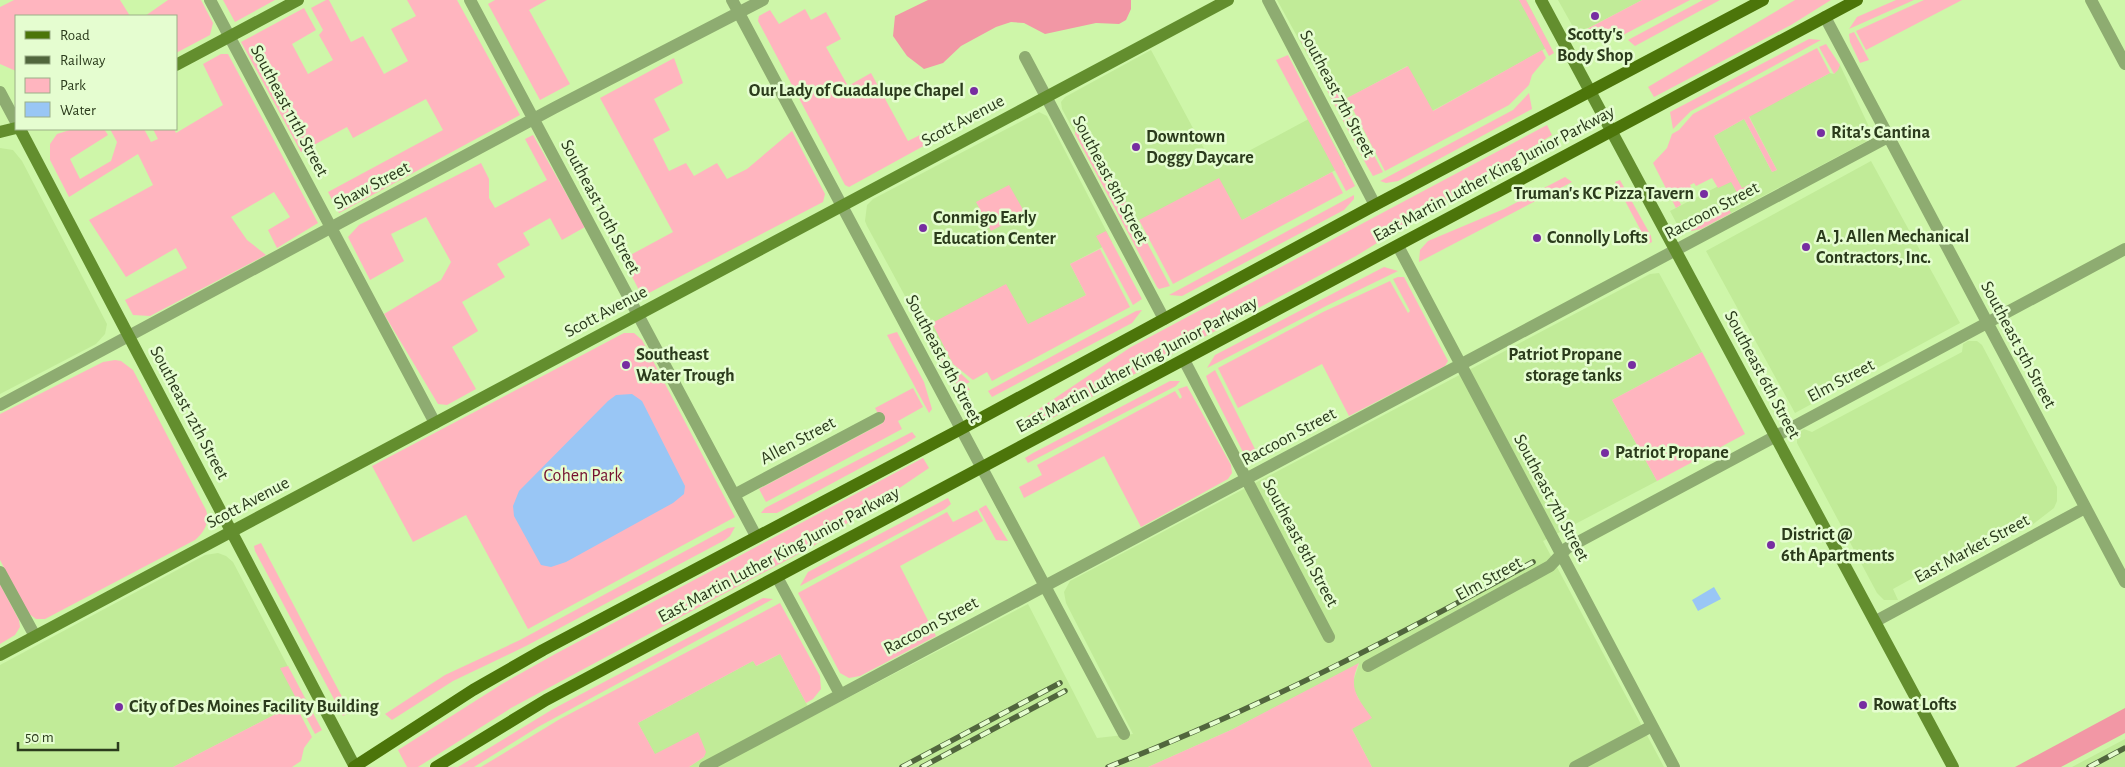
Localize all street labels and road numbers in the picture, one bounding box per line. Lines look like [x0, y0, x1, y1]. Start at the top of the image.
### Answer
street label: Southeast 7th Street [1296, 27, 1378, 161]
street label: Southeast 11th Street [247, 42, 331, 180]
street label: Scott Avenue [919, 92, 1007, 150]
street label: East Martin Luther King Junior Parkway [1370, 102, 1618, 245]
street label: Southeast 8th Street [1069, 113, 1151, 247]
street label: Southeast 10th Street [557, 137, 643, 277]
street label: Shaw Street [331, 158, 413, 213]
street label: Raccoon Street [1662, 179, 1762, 243]
street label: Southeast 5th Street [1977, 278, 2059, 412]
street label: Scott Avenue [562, 283, 650, 341]
street label: Southeast 9th Street [902, 292, 984, 426]
street label: East Martin Luther King Junior Parkway [1013, 293, 1261, 436]
street label: Southeast 6th Street [1721, 308, 1803, 442]
street label: Southeast 12th Street [146, 343, 232, 483]
street label: Elm Street [1805, 356, 1878, 406]
street label: Raccoon Street [1239, 405, 1339, 469]
street label: Allen Street [757, 414, 839, 468]
street label: Southeast 7th Street [1510, 431, 1592, 565]
street label: Scott Avenue [204, 474, 292, 532]
street label: Southeast 8th Street [1259, 476, 1341, 610]
street label: East Martin Luther King Junior Parkway [655, 483, 903, 626]
street label: East Market Street [1912, 511, 2033, 587]
street label: Elm Street [1453, 553, 1525, 605]
street label: Raccoon Street [881, 594, 981, 658]

